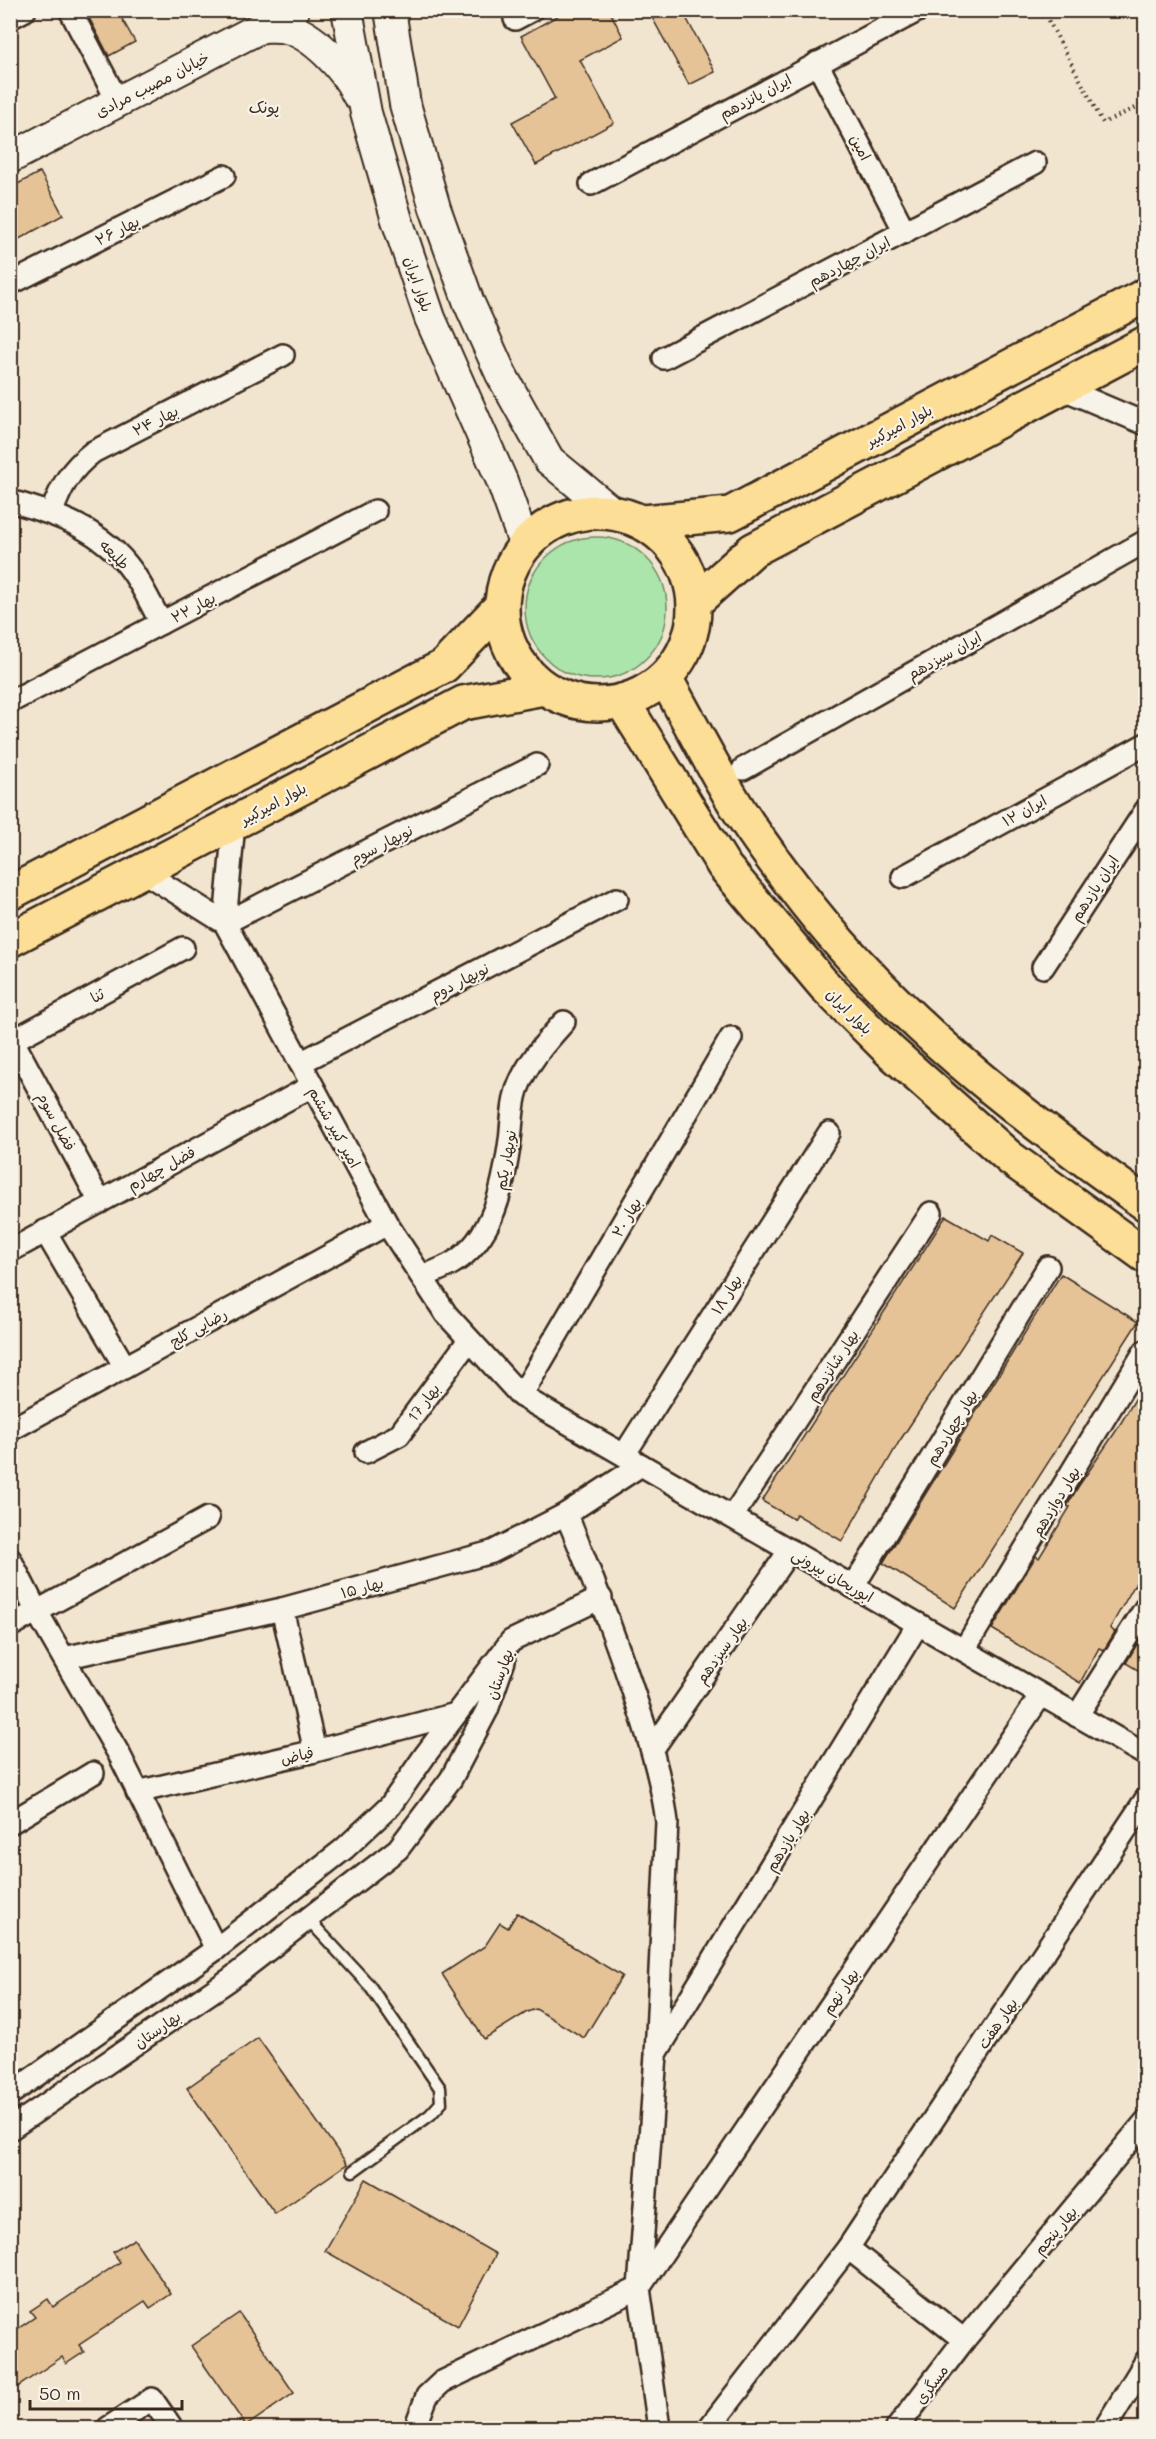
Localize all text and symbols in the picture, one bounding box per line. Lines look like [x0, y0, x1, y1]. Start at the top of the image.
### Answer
street label: خیابان مصیب مرادی [92, 47, 212, 121]
street label: ایران پانزدهم [715, 69, 796, 126]
district label: پونک [249, 96, 279, 118]
street label: امین [846, 130, 876, 164]
street label: بهار ۲۶ [92, 210, 142, 250]
street label: ایران چهاردهم [805, 231, 895, 294]
street label: بلوار ایران [400, 253, 438, 315]
street label: بلوار امیرکبیر [861, 399, 936, 452]
street label: بهار ۲۴ [129, 400, 181, 440]
street label: طلیعه [96, 534, 134, 574]
street label: بهار ۲۲ [167, 587, 219, 627]
street label: ایران سیزدهم [903, 626, 986, 685]
street label: بلوار امیرکبیر [235, 777, 310, 830]
street label: ایران ۱۲ [998, 790, 1050, 830]
street label: نوبهار سوم [346, 820, 417, 871]
street label: ایران یازدهم [1065, 851, 1125, 926]
street label: نوبهار دوم [426, 958, 493, 1007]
street label: ثنا [86, 983, 108, 1007]
street label: بلوار ایران [823, 984, 877, 1038]
street label: امیر کبیر ششم [302, 1083, 366, 1173]
street label: فضل سوم [31, 1088, 81, 1155]
street label: نوبهار یکم [490, 1128, 523, 1192]
street label: فضل چهارم [123, 1141, 199, 1197]
street label: بهار ۲۰ [607, 1194, 645, 1240]
street label: بهار ۱۸ [706, 1270, 746, 1318]
street label: رضایی کلج [166, 1303, 231, 1352]
street label: بهار شانزدهم [801, 1325, 865, 1406]
street label: بهار 17 [402, 1379, 444, 1425]
street label: بهار چهاردهم [921, 1386, 984, 1470]
street label: بهار دوازدهم [1026, 1462, 1086, 1541]
street label: ابوریحان بیرونی [788, 1544, 877, 1607]
street label: بهار ۱۵ [338, 1572, 386, 1602]
street label: بهار سیزدهم [691, 1613, 753, 1689]
street label: بهارستان [481, 1646, 517, 1702]
street label: فیاض [278, 1742, 316, 1768]
street label: بهار یازدهم [760, 1805, 816, 1877]
street label: بهار نهم [817, 1964, 865, 2020]
street label: بهار هفت [973, 1993, 1021, 2053]
street label: بهارستان [130, 2006, 184, 2052]
street label: بهار پنجم [1029, 2201, 1084, 2260]
street label: مسگری [910, 2360, 952, 2408]
scale bar [30, 2373, 182, 2411]
text: 50 m [39, 2381, 81, 2405]

